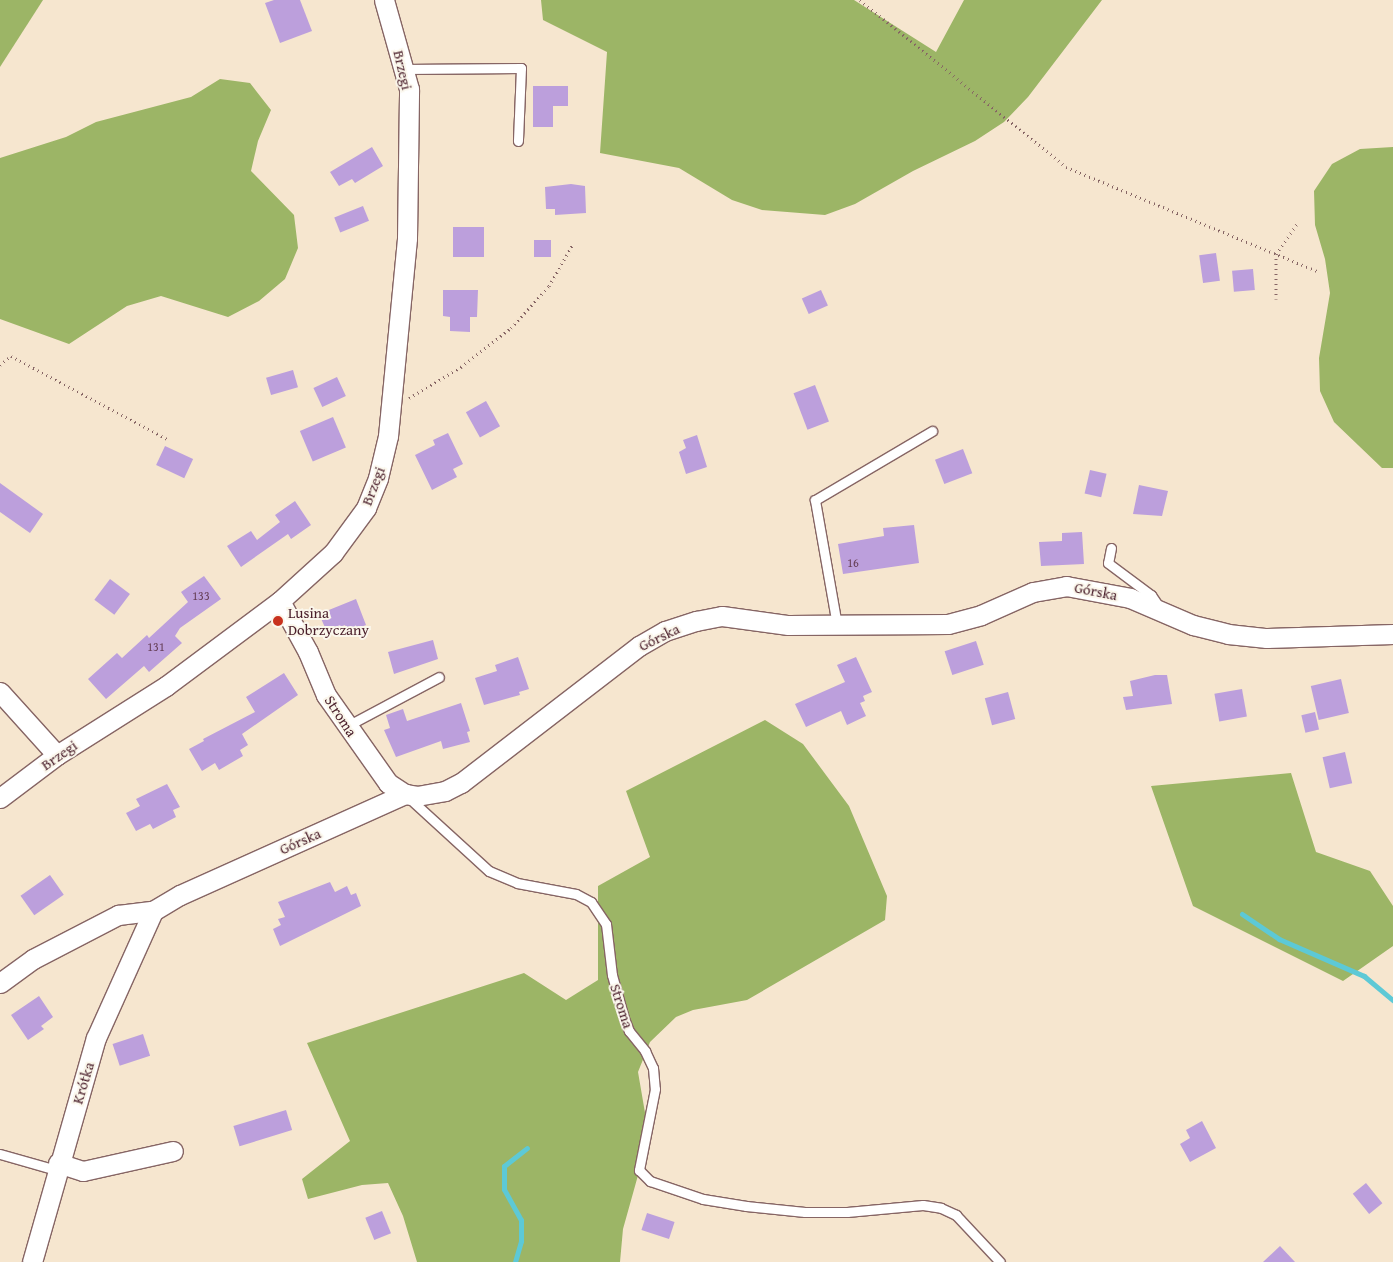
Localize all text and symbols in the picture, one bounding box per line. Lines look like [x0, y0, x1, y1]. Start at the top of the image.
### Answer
street label: Brzegi [390, 49, 416, 91]
street label: Brzegi [357, 464, 389, 508]
house number: 16 [847, 556, 859, 570]
street label: Górska [1073, 578, 1119, 604]
house number: 133 [192, 589, 210, 603]
place label: Lusina Dobrzyczany [288, 603, 369, 638]
marker: Lusina Dobrzyczany [272, 615, 284, 627]
street label: Górska [636, 619, 682, 655]
house number: 131 [147, 640, 165, 654]
street label: Stroma [321, 692, 361, 740]
street label: Brzegi [37, 736, 81, 774]
street label: Górska [277, 824, 323, 858]
street label: Stroma [606, 982, 638, 1030]
street label: Krótka [68, 1060, 98, 1106]

